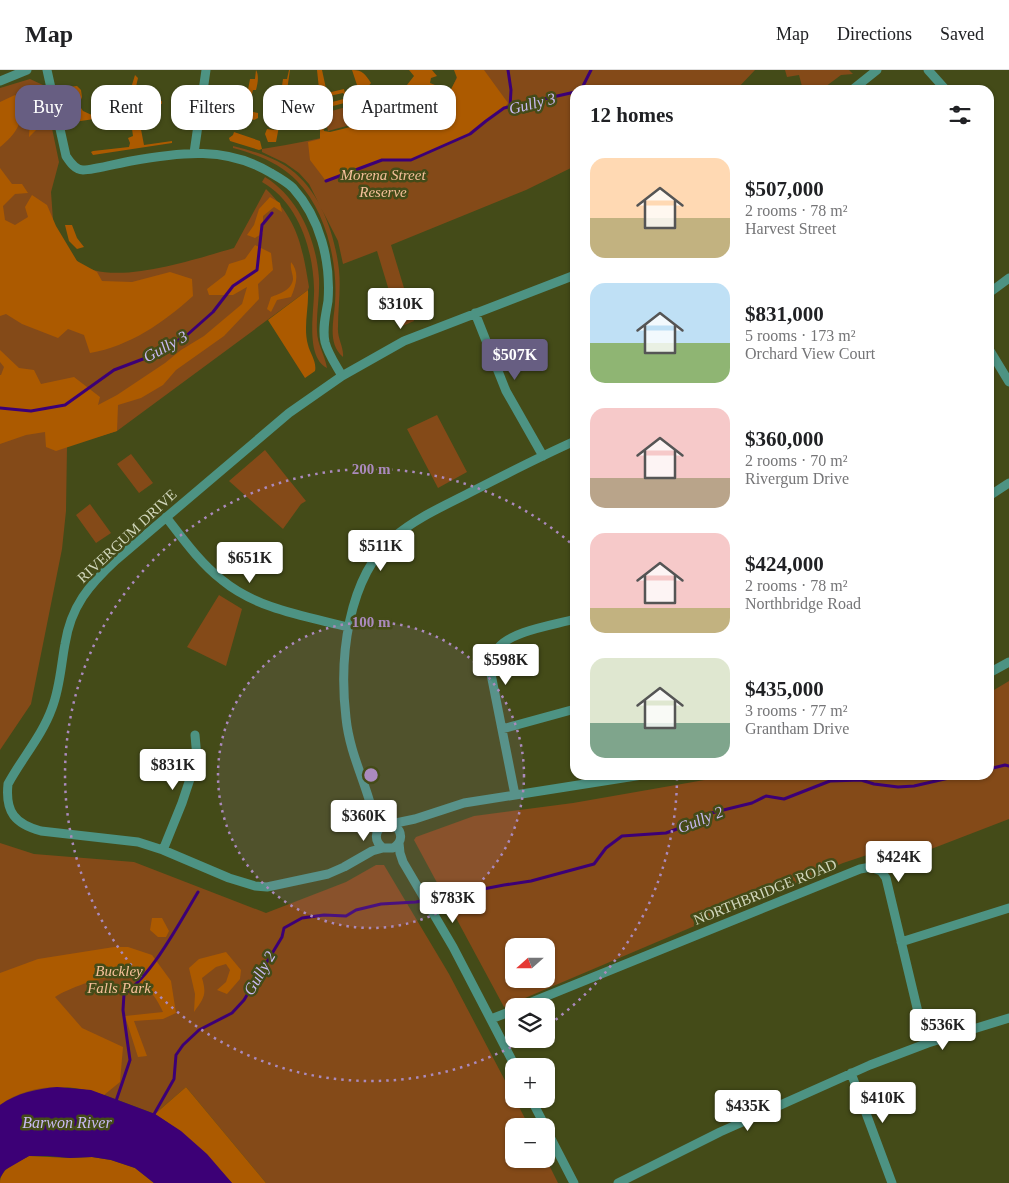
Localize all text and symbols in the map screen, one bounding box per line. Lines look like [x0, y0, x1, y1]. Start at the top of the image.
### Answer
text: Map [25, 21, 73, 47]
text: Map [776, 24, 809, 44]
text: Directions [837, 24, 912, 44]
text: Saved [940, 24, 984, 44]
chip: Buy [15, 85, 81, 130]
chip: Rent [91, 85, 161, 130]
chip: Filters [171, 85, 253, 130]
chip: New [263, 85, 333, 130]
chip: Apartment [343, 85, 456, 130]
water label: Gully 3 [507, 89, 557, 118]
icon: filters [946, 101, 974, 129]
text: 12 homes [590, 103, 673, 127]
park label: Morena Street Reserve [339, 167, 426, 200]
text: $507,000 [745, 177, 824, 201]
icon: home [630, 178, 690, 238]
text: 2 rooms · 78 m² [745, 202, 848, 219]
text: Harvest Street [745, 220, 836, 237]
pin: $310K [366, 288, 436, 330]
text: $310K [379, 295, 423, 312]
text: $831,000 [745, 302, 824, 326]
icon: home [630, 303, 690, 363]
water label: Gully 3 [140, 327, 191, 366]
text: 5 rooms · 173 m² [745, 327, 856, 344]
pin: $507K [480, 338, 550, 381]
text: Orchard View Court [745, 345, 875, 362]
text: $507K [493, 346, 537, 363]
text: $360,000 [745, 427, 824, 451]
icon: home [630, 428, 690, 488]
text: 2 rooms · 70 m² [745, 452, 848, 469]
text: 200 m [352, 461, 391, 477]
text: Rivergum Drive [745, 470, 849, 487]
street label: RIVERGUM DRIVE [74, 486, 180, 586]
pin: $511K [346, 530, 416, 572]
text: $511K [359, 537, 403, 554]
pin: $651K [215, 542, 285, 584]
text: $651K [228, 549, 272, 566]
text: $424,000 [745, 552, 824, 576]
icon: home [630, 553, 690, 613]
text: 2 rooms · 78 m² [745, 577, 848, 594]
text: Northbridge Road [745, 595, 861, 612]
text: 100 m [352, 614, 391, 630]
pin: $598K [471, 644, 541, 686]
text: $598K [484, 651, 528, 668]
text: $435,000 [745, 677, 824, 701]
icon: home [630, 678, 690, 738]
text: 3 rooms · 77 m² [745, 702, 848, 719]
text: Grantham Drive [745, 720, 849, 737]
pin: $831K [138, 748, 208, 791]
text: $831K [151, 756, 195, 773]
centre of rings [362, 766, 380, 784]
pin: $360K [329, 800, 399, 842]
water label: Gully 2 [675, 803, 726, 837]
text: $360K [342, 807, 386, 824]
pin: $424K [864, 840, 934, 883]
text: $424K [877, 848, 921, 865]
street label: NORTHBRIDGE ROAD [691, 856, 839, 928]
pin: $783K [418, 882, 488, 924]
text: $783K [431, 889, 475, 906]
north arrow [505, 938, 555, 988]
map controls [505, 938, 555, 1168]
water label: Gully 2 [240, 948, 280, 999]
park label: Buckley Falls Park [86, 963, 151, 996]
button: layers [505, 998, 555, 1048]
pin: $536K [908, 1008, 978, 1051]
text: $536K [921, 1016, 965, 1033]
button: + [505, 1058, 555, 1108]
pin: $410K [848, 1082, 918, 1124]
text: $410K [861, 1089, 905, 1106]
pin: $435K [713, 1090, 783, 1132]
text: $435K [726, 1097, 770, 1114]
water label: Barwon River [22, 1114, 112, 1131]
button: − [505, 1118, 555, 1168]

